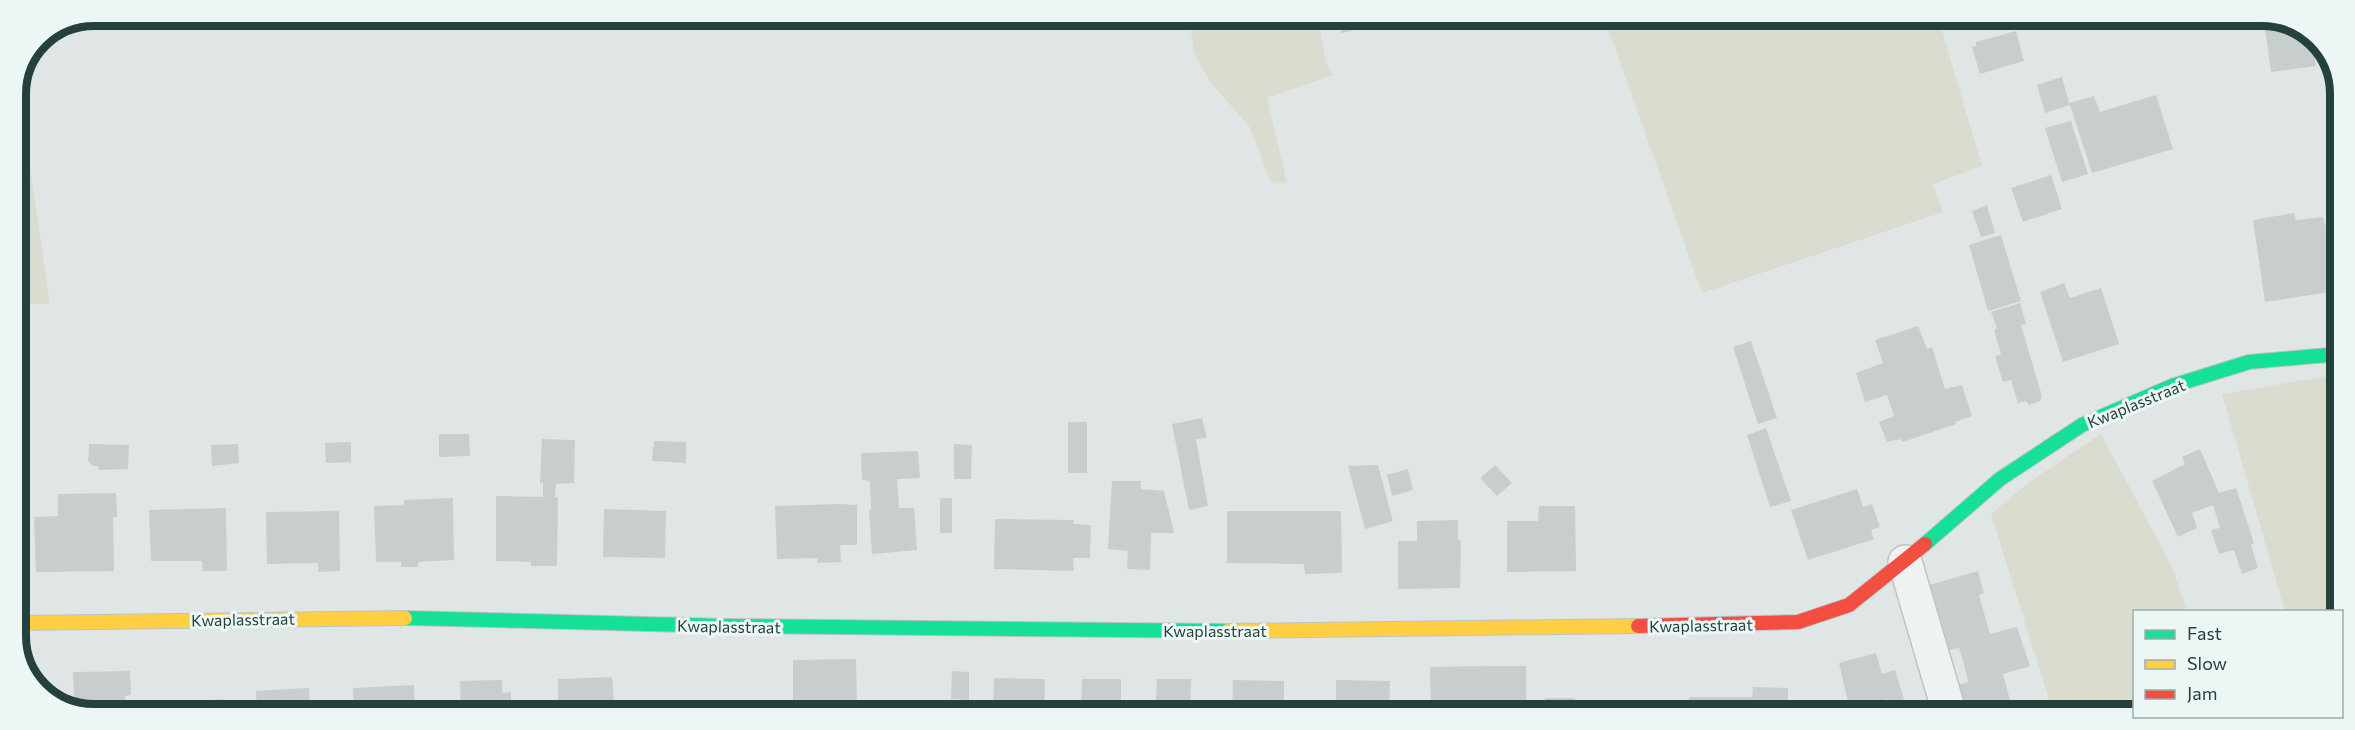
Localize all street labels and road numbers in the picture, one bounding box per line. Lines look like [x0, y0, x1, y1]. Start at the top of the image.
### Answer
street label: Kwaplasstraat [2084, 375, 2188, 431]
street label: Kwaplasstraat [191, 609, 295, 629]
street label: Kwaplasstraat [1649, 615, 1753, 635]
street label: Kwaplasstraat [677, 616, 781, 636]
street label: Kwaplasstraat [1163, 621, 1267, 640]

